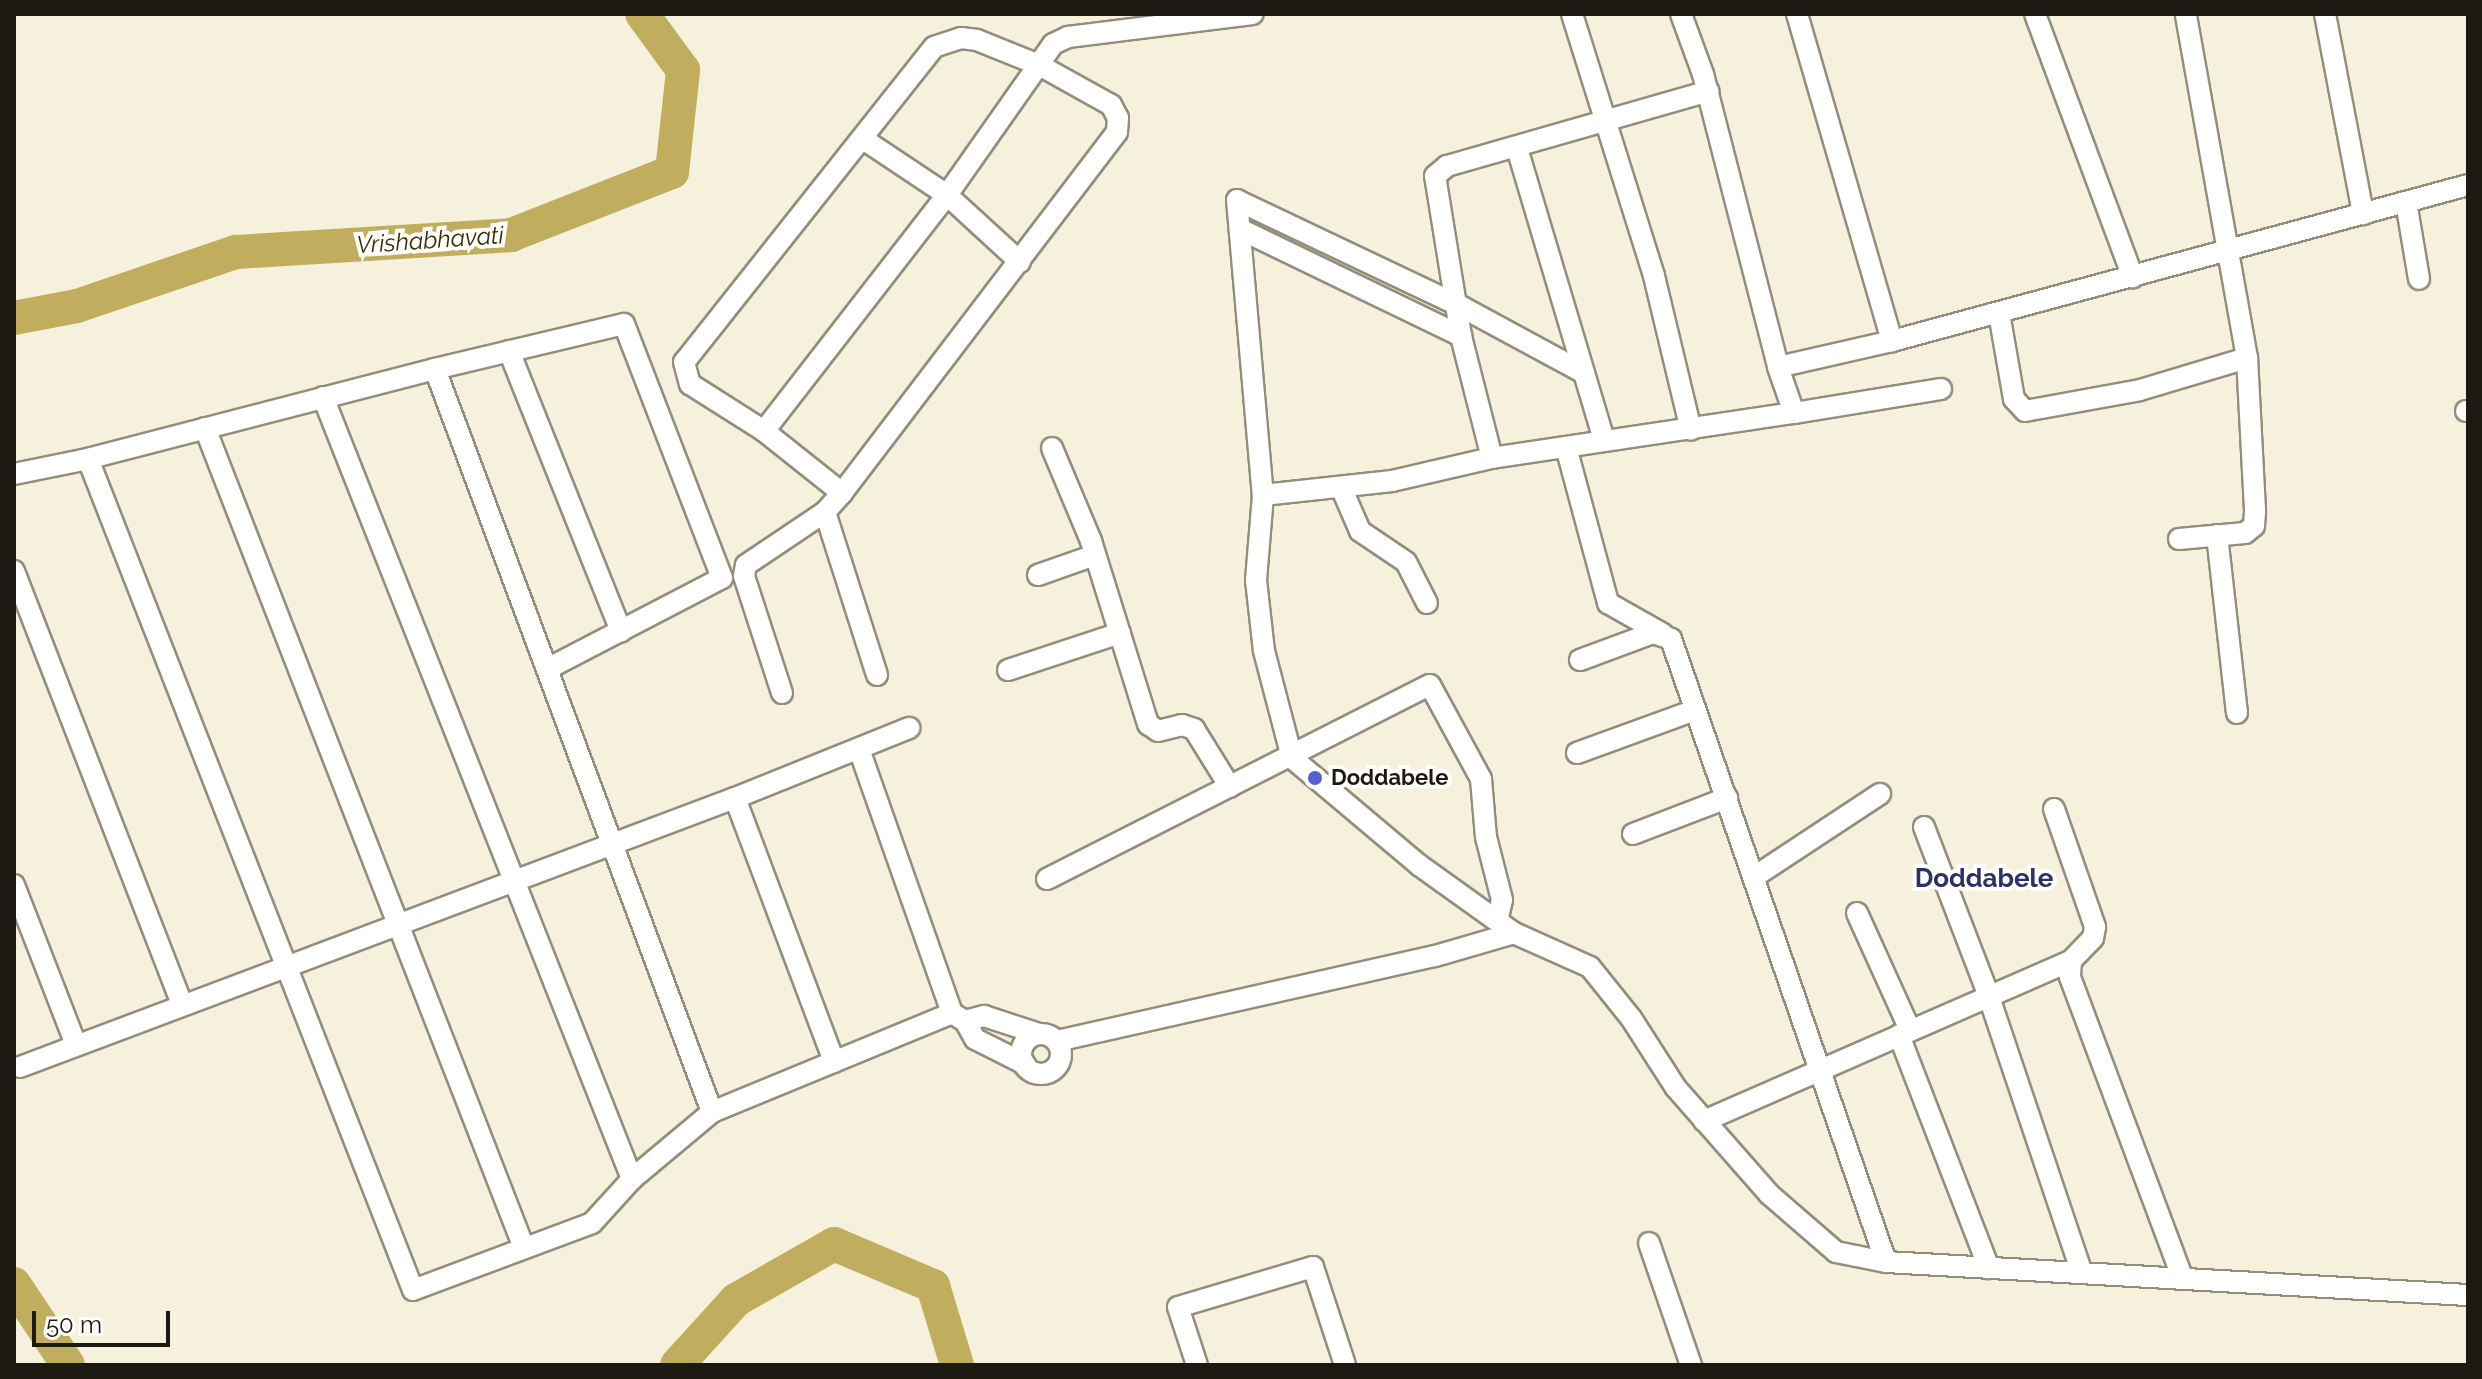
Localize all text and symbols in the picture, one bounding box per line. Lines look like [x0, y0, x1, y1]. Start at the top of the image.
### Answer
water label: Vrishabhavati [355, 220, 505, 260]
place label: Doddabele [1331, 765, 1448, 791]
marker: Doddabele [1306, 769, 1324, 787]
district label: Doddabele [1915, 863, 2053, 895]
scale bar [36, 1295, 174, 1345]
text: 50 m [46, 1310, 102, 1339]

